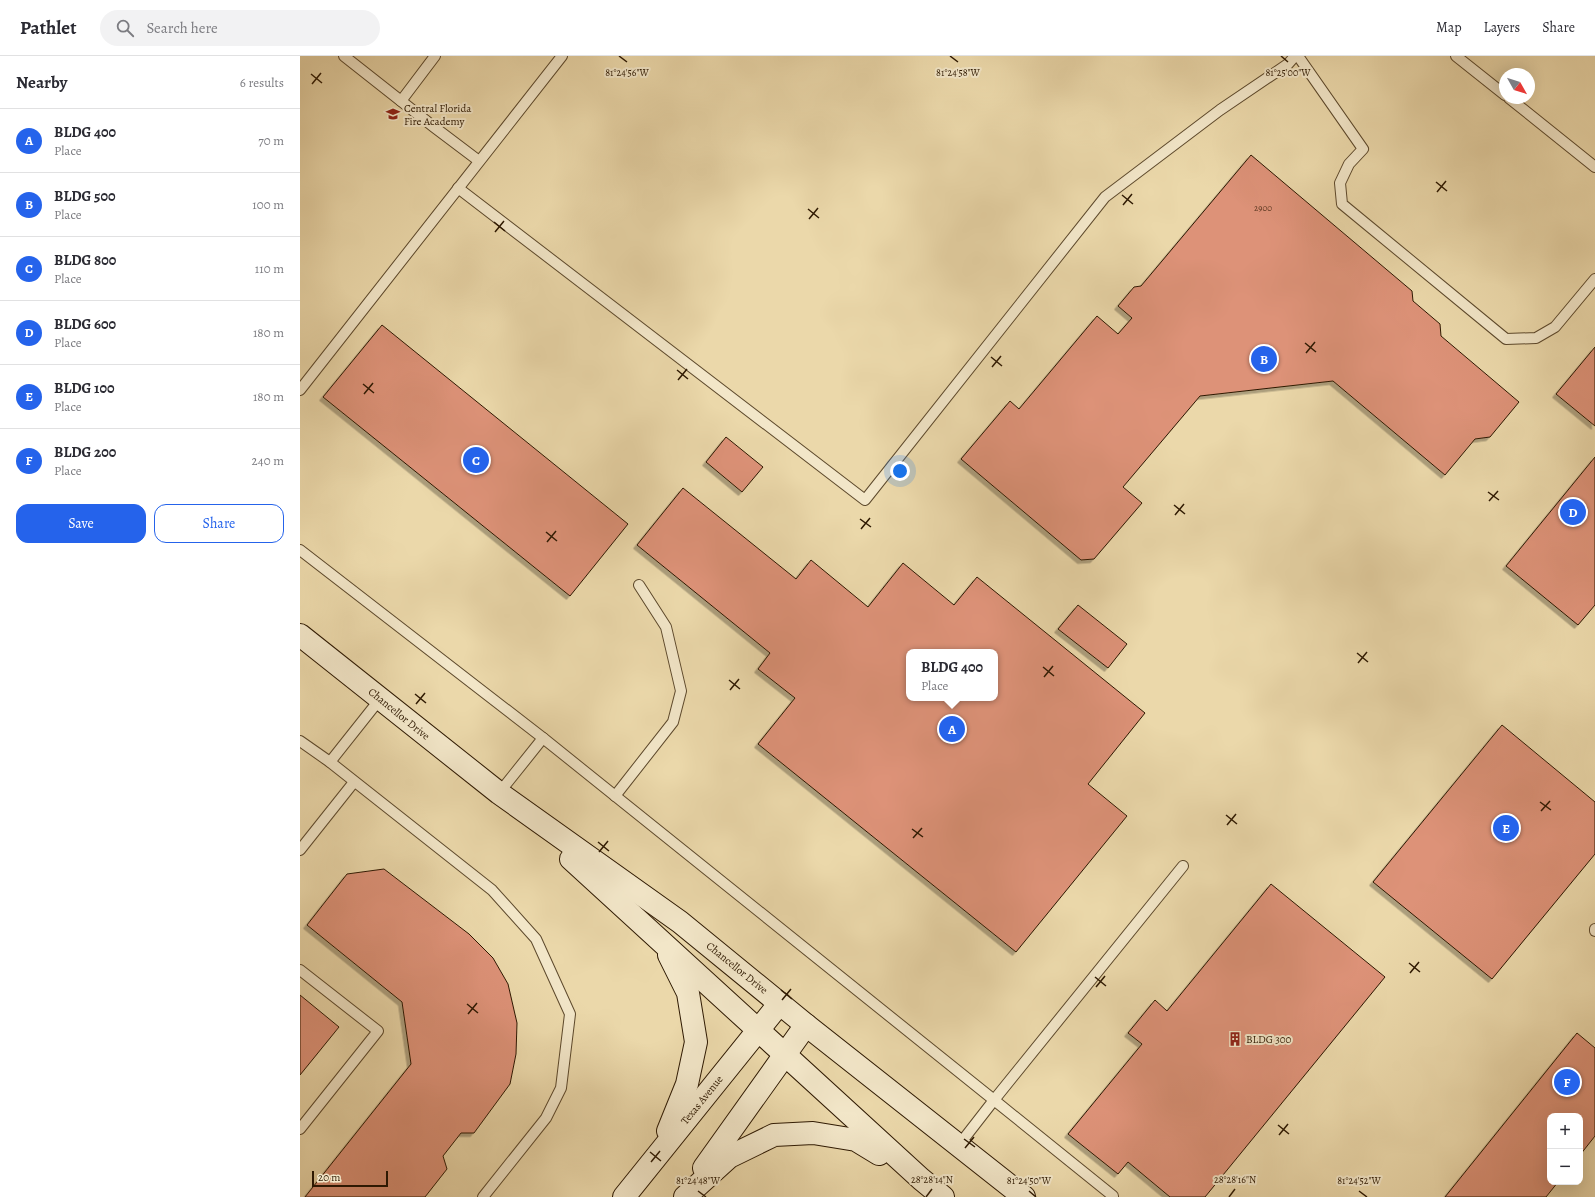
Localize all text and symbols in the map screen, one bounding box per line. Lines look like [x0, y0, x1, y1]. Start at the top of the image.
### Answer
search box [100, 10, 380, 46]
text: Pathlet [20, 15, 76, 41]
icon: search [114, 17, 136, 39]
text: Search here [146, 18, 218, 38]
text: Map [1436, 18, 1462, 37]
text: Layers [1484, 18, 1520, 37]
text: Share [1542, 18, 1575, 37]
text: 81°24'56"W [605, 66, 649, 79]
text: 81°24'58"W [936, 66, 981, 79]
text: 81°25'00"W [1265, 66, 1311, 79]
north arrow [1499, 68, 1535, 104]
text: Nearby [16, 71, 67, 94]
text: 6 results [240, 74, 284, 91]
place label: Central Florida Fire Academy [404, 101, 472, 129]
school or university icon: Central Florida Fire Academy [385, 106, 401, 122]
text: BLDG 400 [54, 122, 116, 142]
text: A [25, 132, 33, 149]
text: 70 m [258, 132, 284, 149]
text: Place [54, 142, 82, 159]
text: BLDG 500 [54, 186, 116, 206]
text: B [25, 196, 33, 213]
text: 100 m [252, 196, 284, 213]
house number: 2900 [1254, 202, 1272, 214]
text: Place [54, 206, 82, 223]
text: BLDG 800 [54, 250, 116, 270]
text: C [25, 260, 33, 277]
text: 110 m [255, 260, 284, 277]
text: Place [54, 270, 82, 287]
text: BLDG 600 [54, 314, 116, 334]
text: D [24, 324, 34, 341]
text: 180 m [253, 324, 284, 341]
text: Place [54, 334, 82, 351]
pin: B [1251, 344, 1277, 374]
text: BLDG 100 [54, 378, 114, 398]
text: E [25, 388, 33, 405]
text: 180 m [253, 388, 284, 405]
text: Place [54, 398, 82, 415]
text: BLDG 200 [54, 442, 116, 462]
pin: C [463, 445, 489, 475]
text: F [26, 452, 32, 469]
text: 240 m [252, 452, 284, 469]
your location [890, 461, 910, 481]
text: Place [54, 462, 82, 479]
pin: D [1560, 497, 1586, 527]
button: Save [16, 504, 146, 543]
button: Share [154, 504, 284, 543]
popup [906, 649, 998, 701]
text: BLDG 400 [921, 657, 983, 677]
text: Place [921, 677, 948, 694]
street label: Chancellor Drive [365, 684, 433, 744]
pin: A [939, 714, 965, 744]
pin: E [1493, 813, 1519, 843]
street label: Chancellor Drive [703, 938, 771, 998]
building icon: BLDG 300 [1227, 1031, 1243, 1047]
place label: BLDG 300 [1246, 1032, 1292, 1047]
pin: F [1554, 1067, 1580, 1097]
street label: Texas Avenue [677, 1072, 727, 1128]
map controls [1547, 1113, 1583, 1185]
button: + [1547, 1113, 1583, 1149]
button: − [1547, 1149, 1583, 1185]
scale bar [312, 1169, 388, 1188]
text: 20 m [318, 1170, 340, 1185]
text: 28°28'14"N [911, 1173, 953, 1186]
text: 28°28'16"N [1214, 1173, 1256, 1186]
text: 81°24'48"W [676, 1174, 721, 1187]
text: 81°24'50"W [1007, 1174, 1052, 1187]
text: 81°24'52"W [1337, 1174, 1382, 1187]

